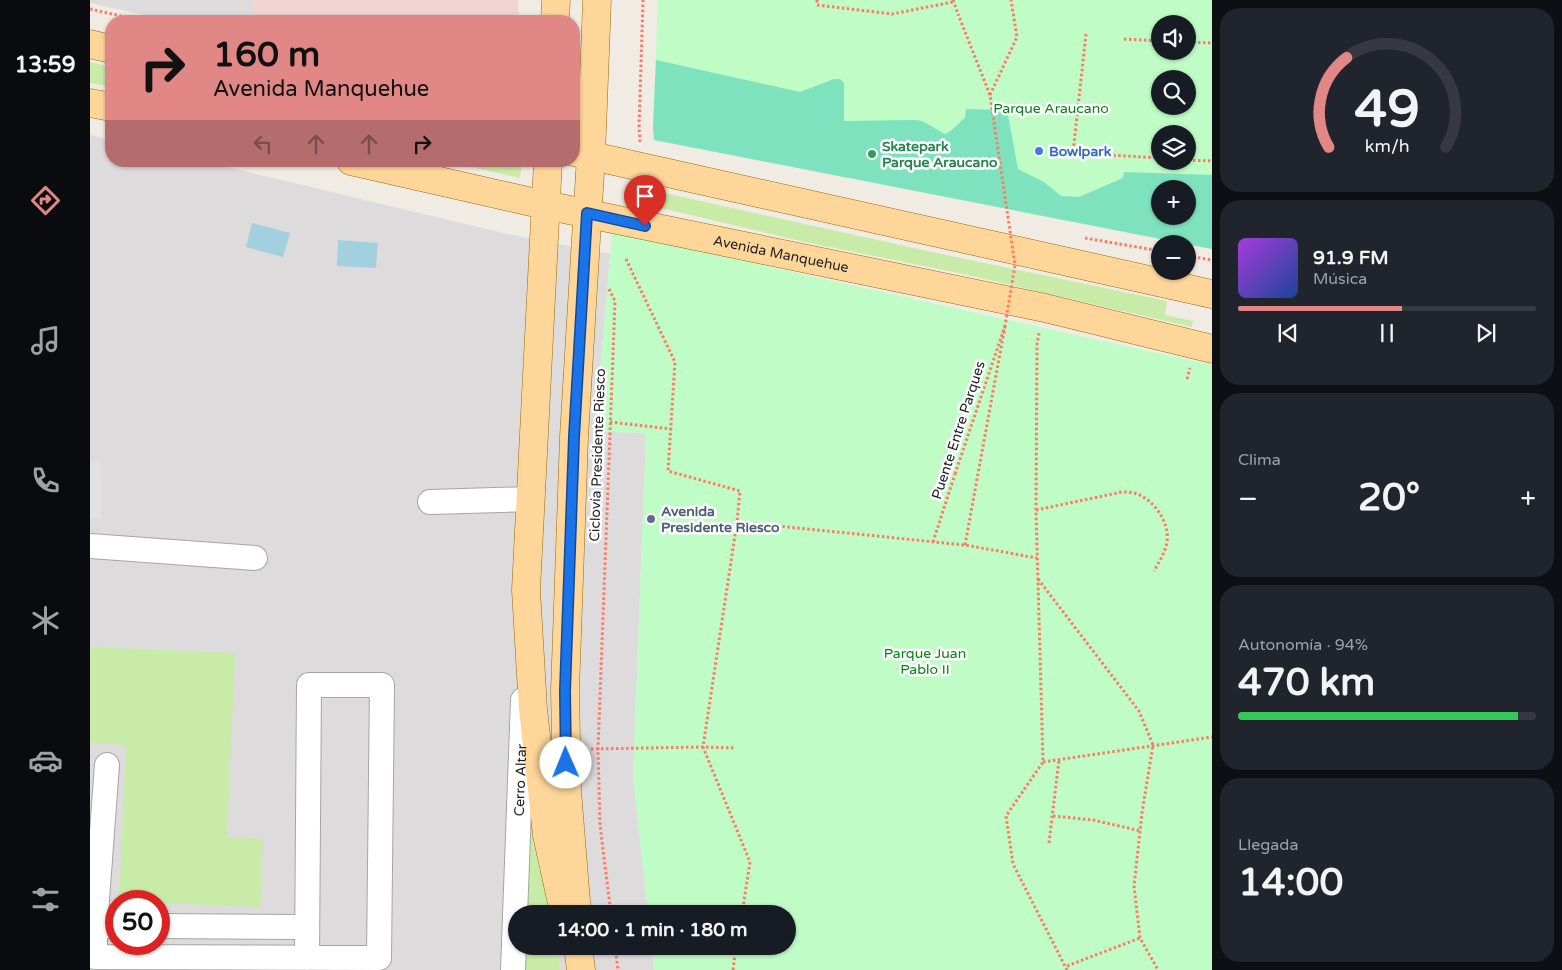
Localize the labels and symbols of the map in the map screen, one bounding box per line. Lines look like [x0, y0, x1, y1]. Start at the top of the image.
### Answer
park label: Parque Araucano [993, 100, 1109, 117]
place label: Skatepark Parque Araucano [882, 138, 998, 171]
place label: Bowlpark [1049, 143, 1112, 160]
marker: Bowlpark [1033, 145, 1045, 157]
marker: Skatepark Parque Araucano [866, 148, 878, 160]
pin [624, 175, 666, 226]
street label: Avenida Manquehue [712, 232, 850, 276]
street label: Puente Entre Parques [928, 359, 989, 501]
street label: Ciclovía Presidente Riesco [586, 368, 609, 542]
place label: Avenida Presidente Riesco [661, 503, 780, 536]
marker: Avenida Presidente Riesco [645, 513, 657, 525]
park label: Parque Juan Pablo II [884, 645, 966, 678]
position arrow [539, 736, 591, 788]
street label: Cerro Altar [511, 743, 530, 817]
speed limit sign: 50 [105, 890, 170, 955]

